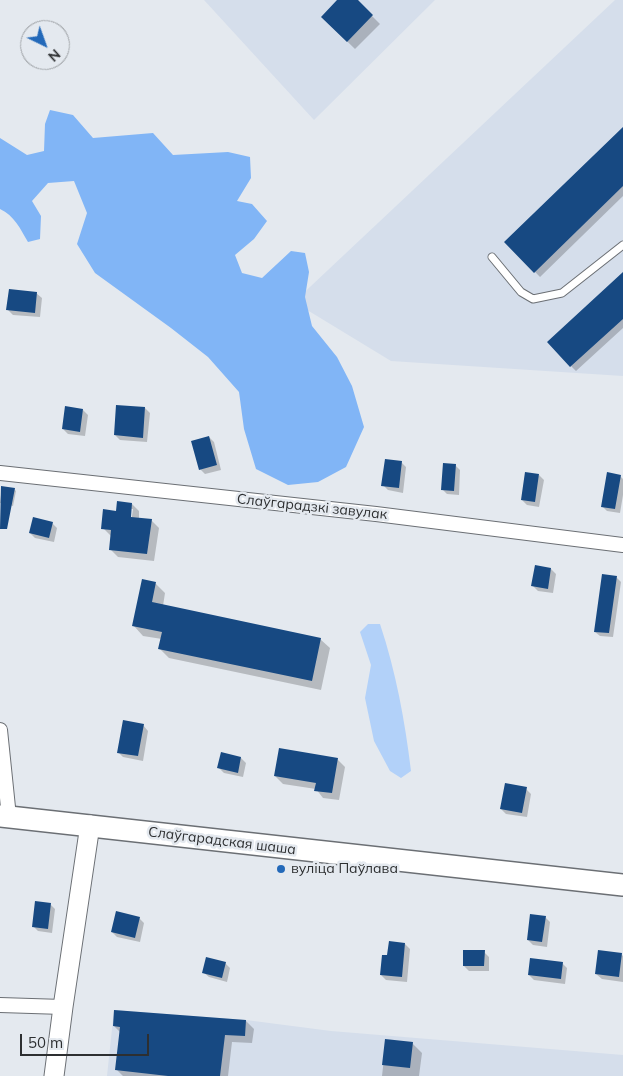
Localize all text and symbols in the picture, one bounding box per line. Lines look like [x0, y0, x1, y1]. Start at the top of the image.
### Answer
north arrow [20, 20, 70, 70]
text: N [44, 45, 64, 66]
street label: Слаўгарадзкі завулак [236, 491, 388, 523]
street label: Слаўгарадская шаша [147, 824, 297, 858]
place label: вуліца Паўлава [291, 861, 398, 877]
marker: вуліца Паўлава [275, 863, 287, 875]
scale bar [22, 1024, 151, 1056]
text: 50 m [28, 1033, 63, 1052]

